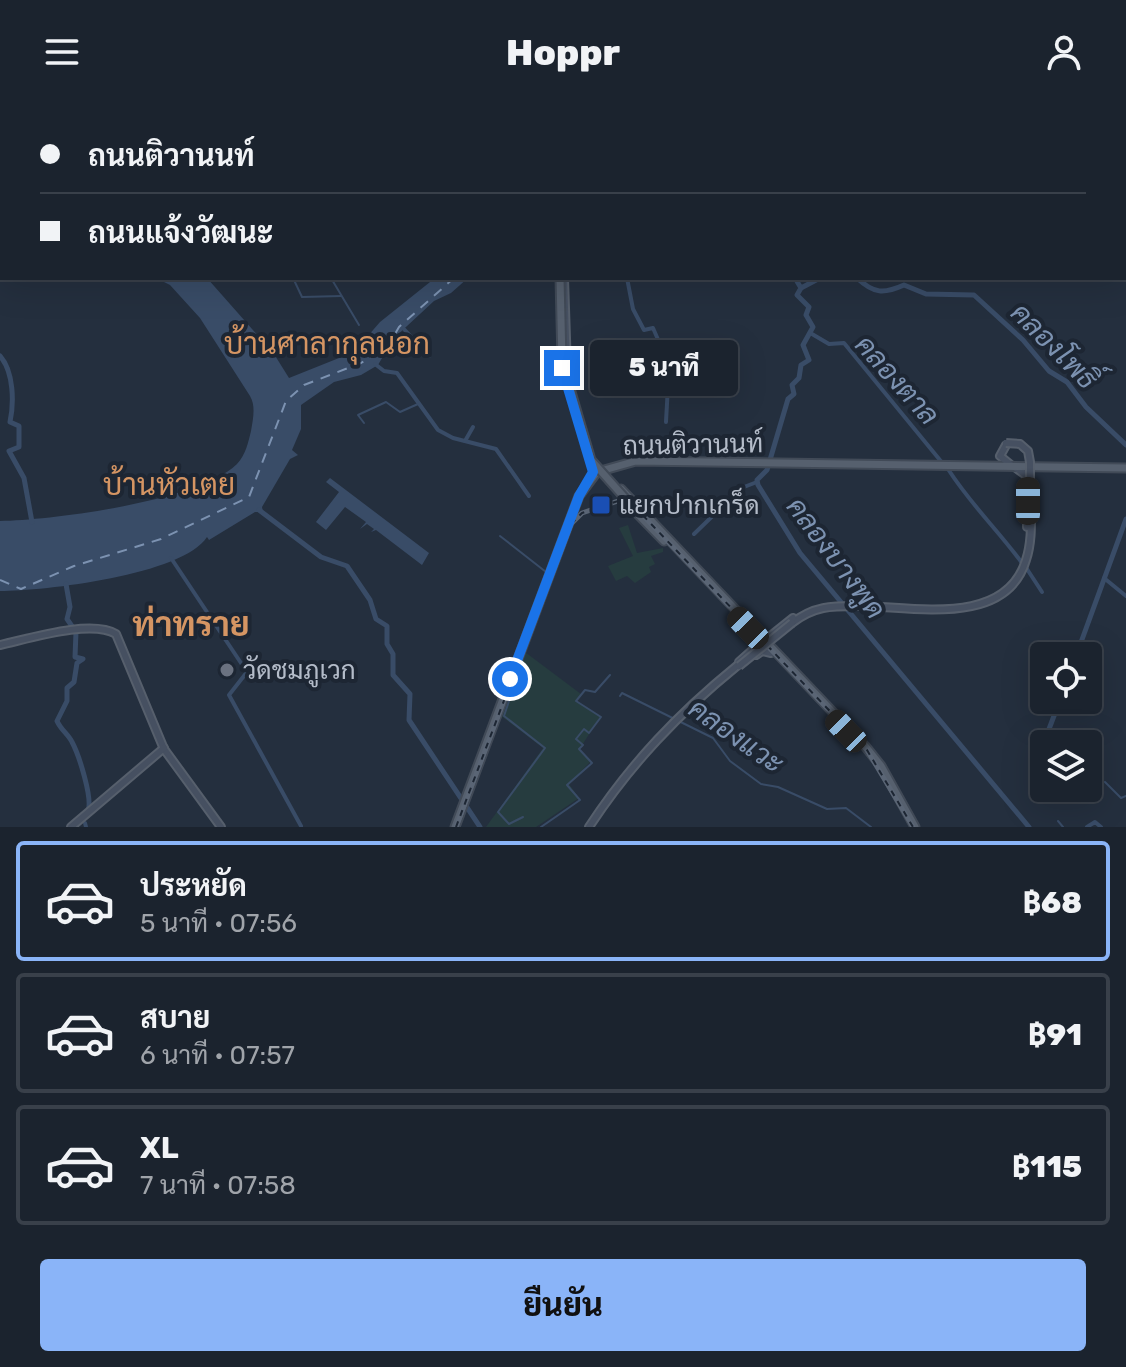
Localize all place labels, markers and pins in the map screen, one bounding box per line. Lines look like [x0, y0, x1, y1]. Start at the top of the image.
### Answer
place label: แยกปากเกร็ด [619, 487, 760, 521]
marker: แยกปากเกร็ด [590, 494, 612, 516]
place label: วัดชมภูเวก [243, 654, 356, 688]
marker: วัดชมภูเวก [218, 661, 236, 679]

